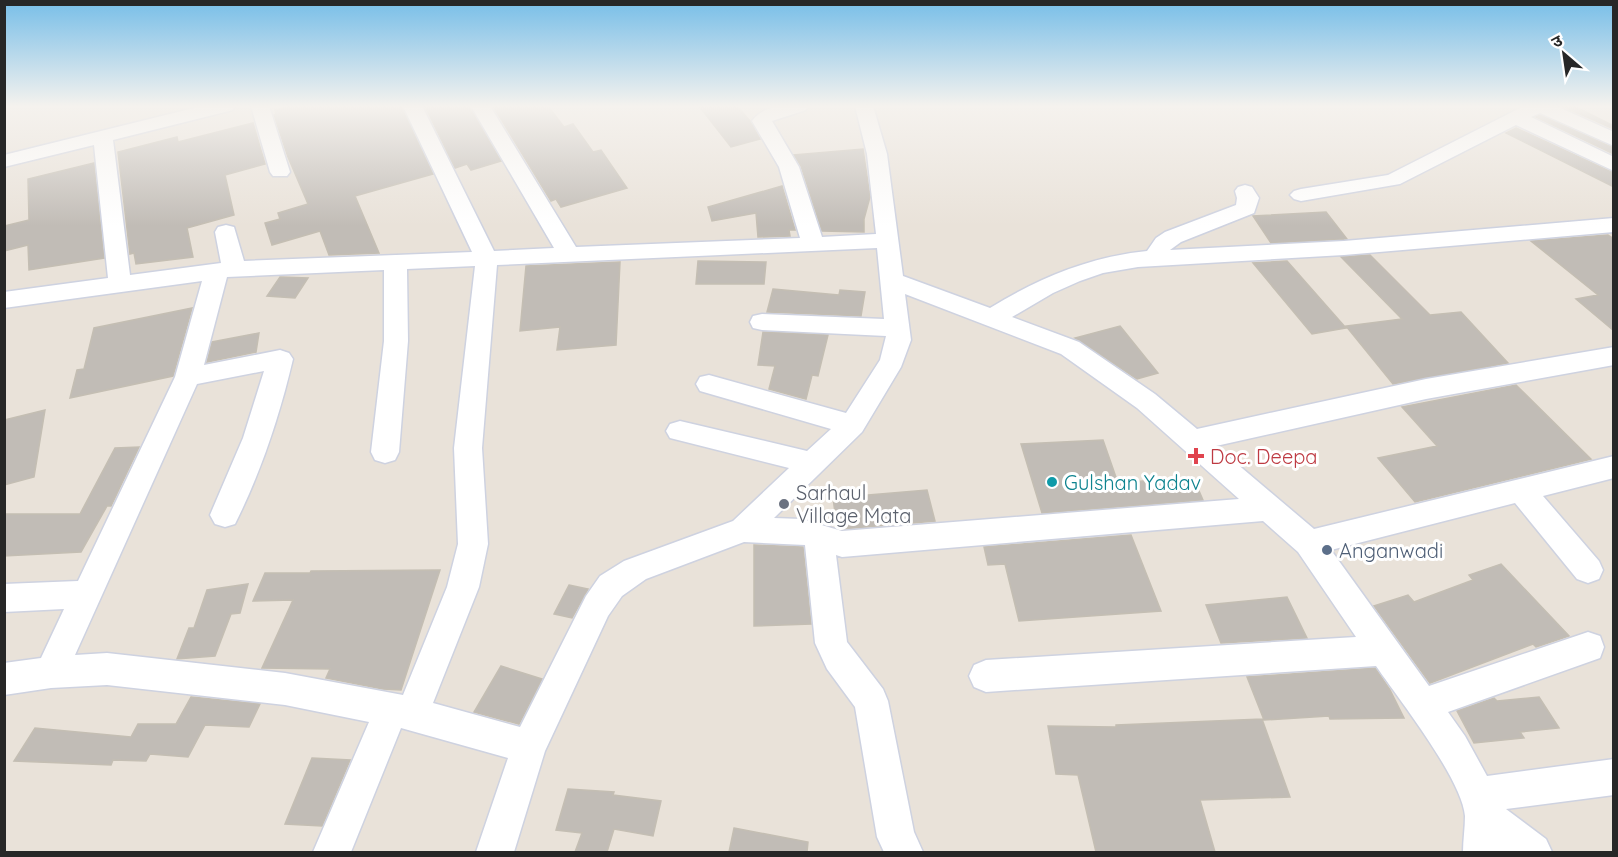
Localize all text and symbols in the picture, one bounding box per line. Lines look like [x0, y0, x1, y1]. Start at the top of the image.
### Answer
north arrow [1534, 24, 1594, 84]
text: उ [1548, 30, 1566, 52]
place label: Doc. Deepa [1210, 444, 1317, 469]
marker: Doc. Deepa [1187, 447, 1205, 465]
place label: Gulshan Yadav [1064, 470, 1201, 495]
marker: Gulshan Yadav [1045, 475, 1059, 489]
place label: Sarhaul Village Mata [796, 480, 911, 528]
marker: Sarhaul Village Mata [777, 497, 791, 511]
place label: Anganwadi [1339, 538, 1443, 563]
marker: Anganwadi [1320, 543, 1334, 557]

